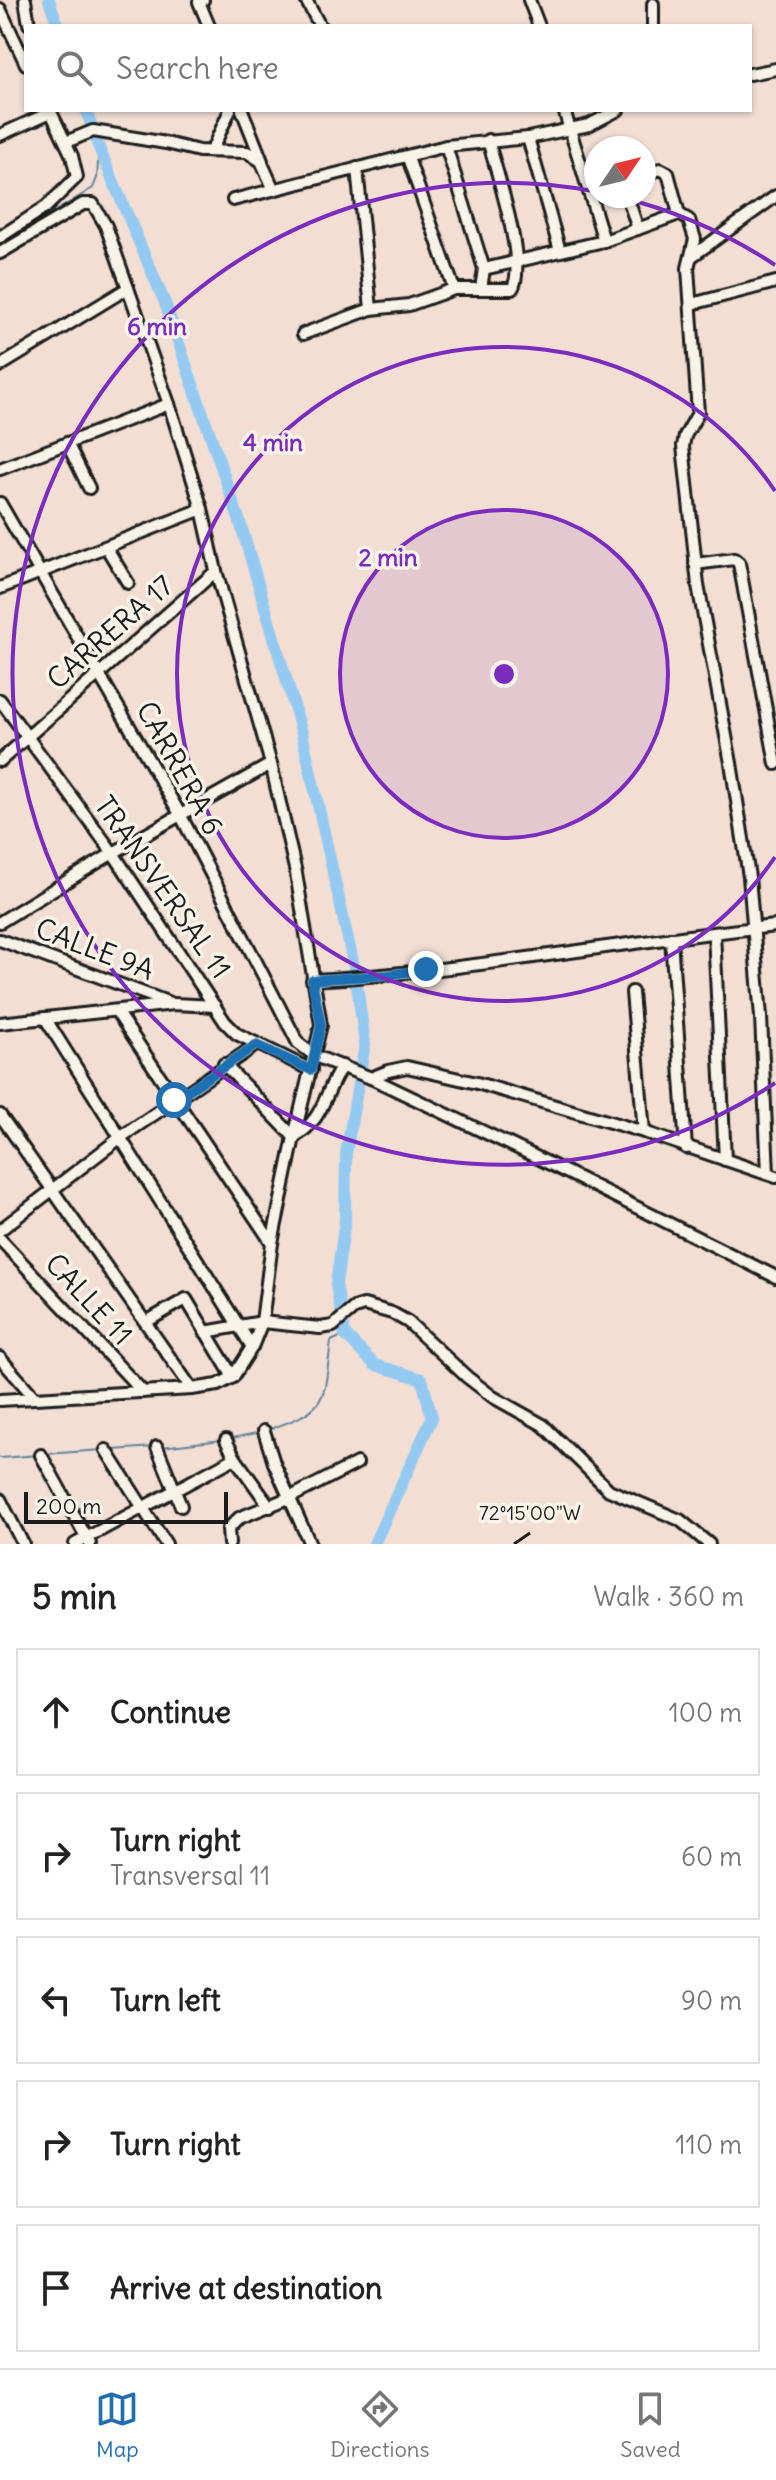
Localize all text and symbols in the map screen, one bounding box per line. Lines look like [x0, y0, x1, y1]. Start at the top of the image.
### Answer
search box [24, 24, 752, 112]
icon: search [52, 46, 96, 90]
text: Search here [116, 49, 279, 87]
north arrow [584, 136, 656, 208]
text: 6 min [127, 311, 187, 341]
text: 4 min [243, 427, 303, 457]
text: 2 min [358, 542, 418, 572]
street label: CARRERA 17 [39, 567, 181, 697]
centre of rings [490, 660, 518, 688]
street label: CARRERA 6 [129, 695, 231, 841]
street label: TRANSVERSAL 11 [87, 789, 239, 985]
street label: CALLE 9A [31, 910, 159, 988]
route end [408, 951, 444, 987]
route start [156, 1082, 192, 1118]
street label: CALLE 11 [38, 1246, 140, 1352]
scale bar [24, 1488, 228, 1524]
text: 200 m [36, 1492, 102, 1520]
text: 72°15'00"W [479, 1500, 581, 1525]
text: 5 min [32, 1575, 117, 1618]
text: Walk · 360 m [593, 1580, 744, 1613]
icon: ahead [34, 1690, 78, 1734]
text: Continue [110, 1693, 231, 1731]
text: 100 m [668, 1696, 742, 1729]
text: Turn right [110, 1821, 241, 1859]
icon: right [34, 1834, 78, 1878]
text: 60 m [681, 1840, 742, 1873]
text: Transversal 11 [110, 1859, 270, 1892]
icon: left [34, 1978, 78, 2022]
text: Turn left [110, 1981, 221, 2019]
text: 90 m [681, 1984, 742, 2017]
icon: right [34, 2122, 78, 2166]
text: Turn right [110, 2125, 241, 2163]
text: 110 m [675, 2128, 742, 2161]
icon: arrive [34, 2266, 78, 2310]
text: Arrive at destination [110, 2269, 382, 2307]
tab: Map [95, 2387, 139, 2463]
tab: Directions [330, 2387, 430, 2463]
tab: Saved [620, 2387, 681, 2463]

